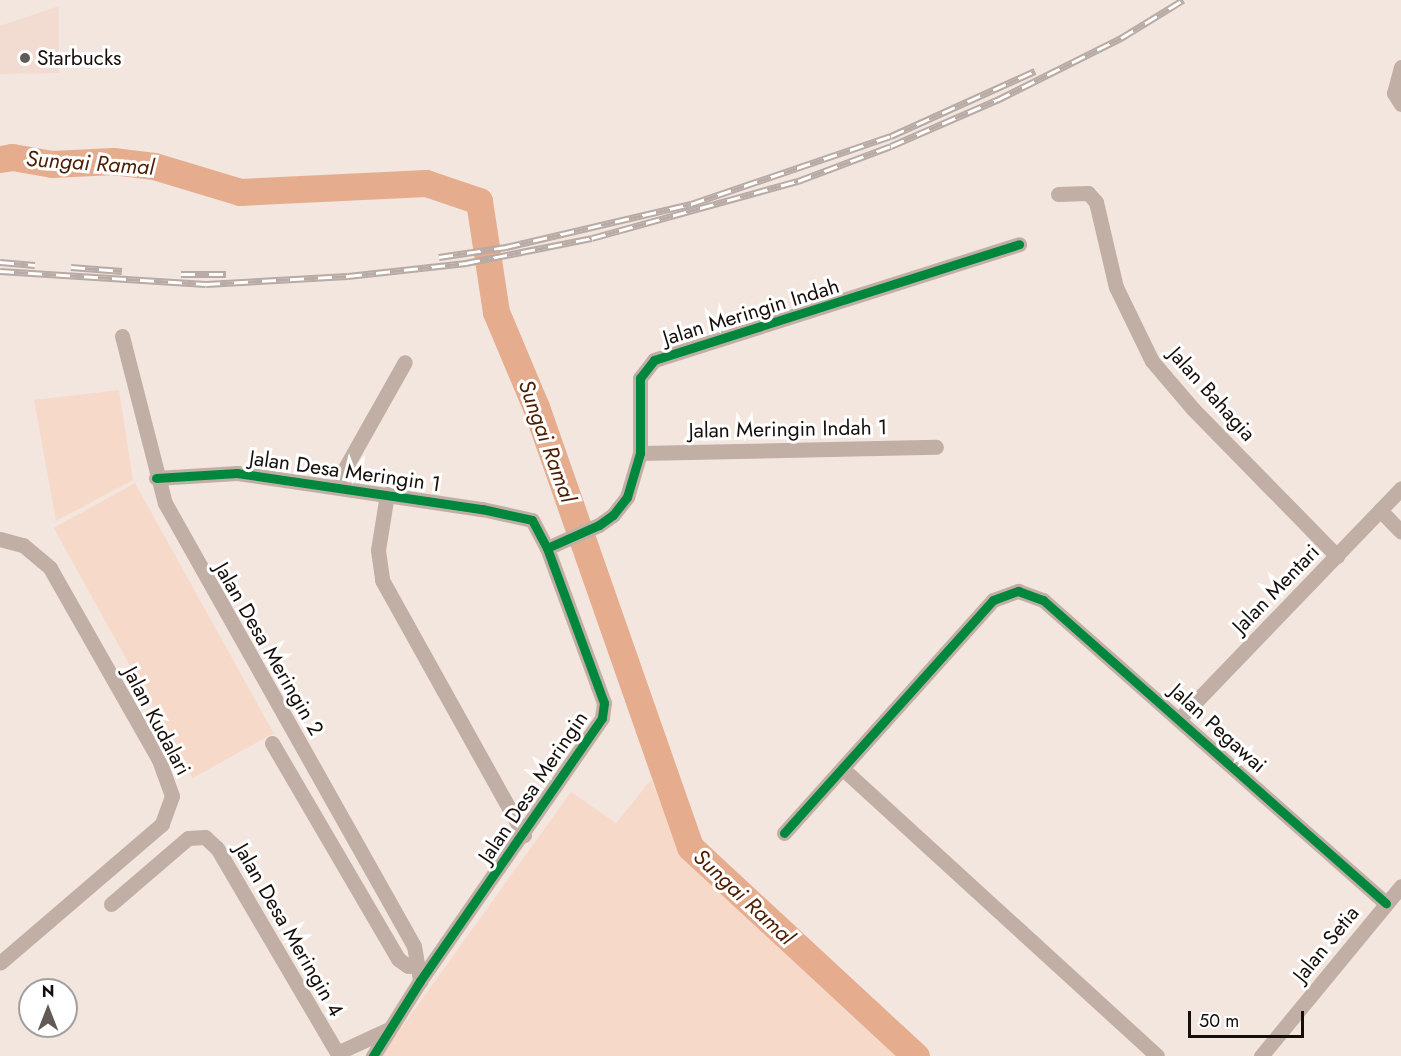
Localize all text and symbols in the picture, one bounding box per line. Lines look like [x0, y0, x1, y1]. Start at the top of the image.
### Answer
place label: Starbucks [37, 45, 122, 71]
marker: Starbucks [18, 51, 32, 65]
water label: Sungai Ramal [25, 145, 155, 181]
street label: Jalan Meringin Indah [660, 273, 842, 351]
street label: Jalan Bahagia [1163, 342, 1261, 446]
water label: Sungai Ramal [513, 376, 581, 506]
street label: Jalan Meringin Indah 1 [688, 415, 888, 443]
street label: Jalan Desa Meringin 1 [248, 445, 442, 497]
street label: Jalan Mentari [1227, 539, 1325, 639]
street label: Jalan Desa Meringin 2 [209, 558, 329, 740]
street label: Jalan Kudalari [118, 662, 196, 780]
street label: Jalan Pegawai [1165, 678, 1271, 778]
street label: Jalan Desa Meringin [473, 706, 593, 868]
street label: Jalan Desa Meringin 4 [229, 839, 349, 1021]
water label: Sungai Ramal [688, 844, 800, 950]
street label: Jalan Setia [1288, 901, 1364, 987]
north arrow [18, 978, 78, 1038]
text: N [42, 980, 54, 1003]
scale bar [1191, 999, 1306, 1037]
text: 50 m [1199, 1008, 1239, 1034]

